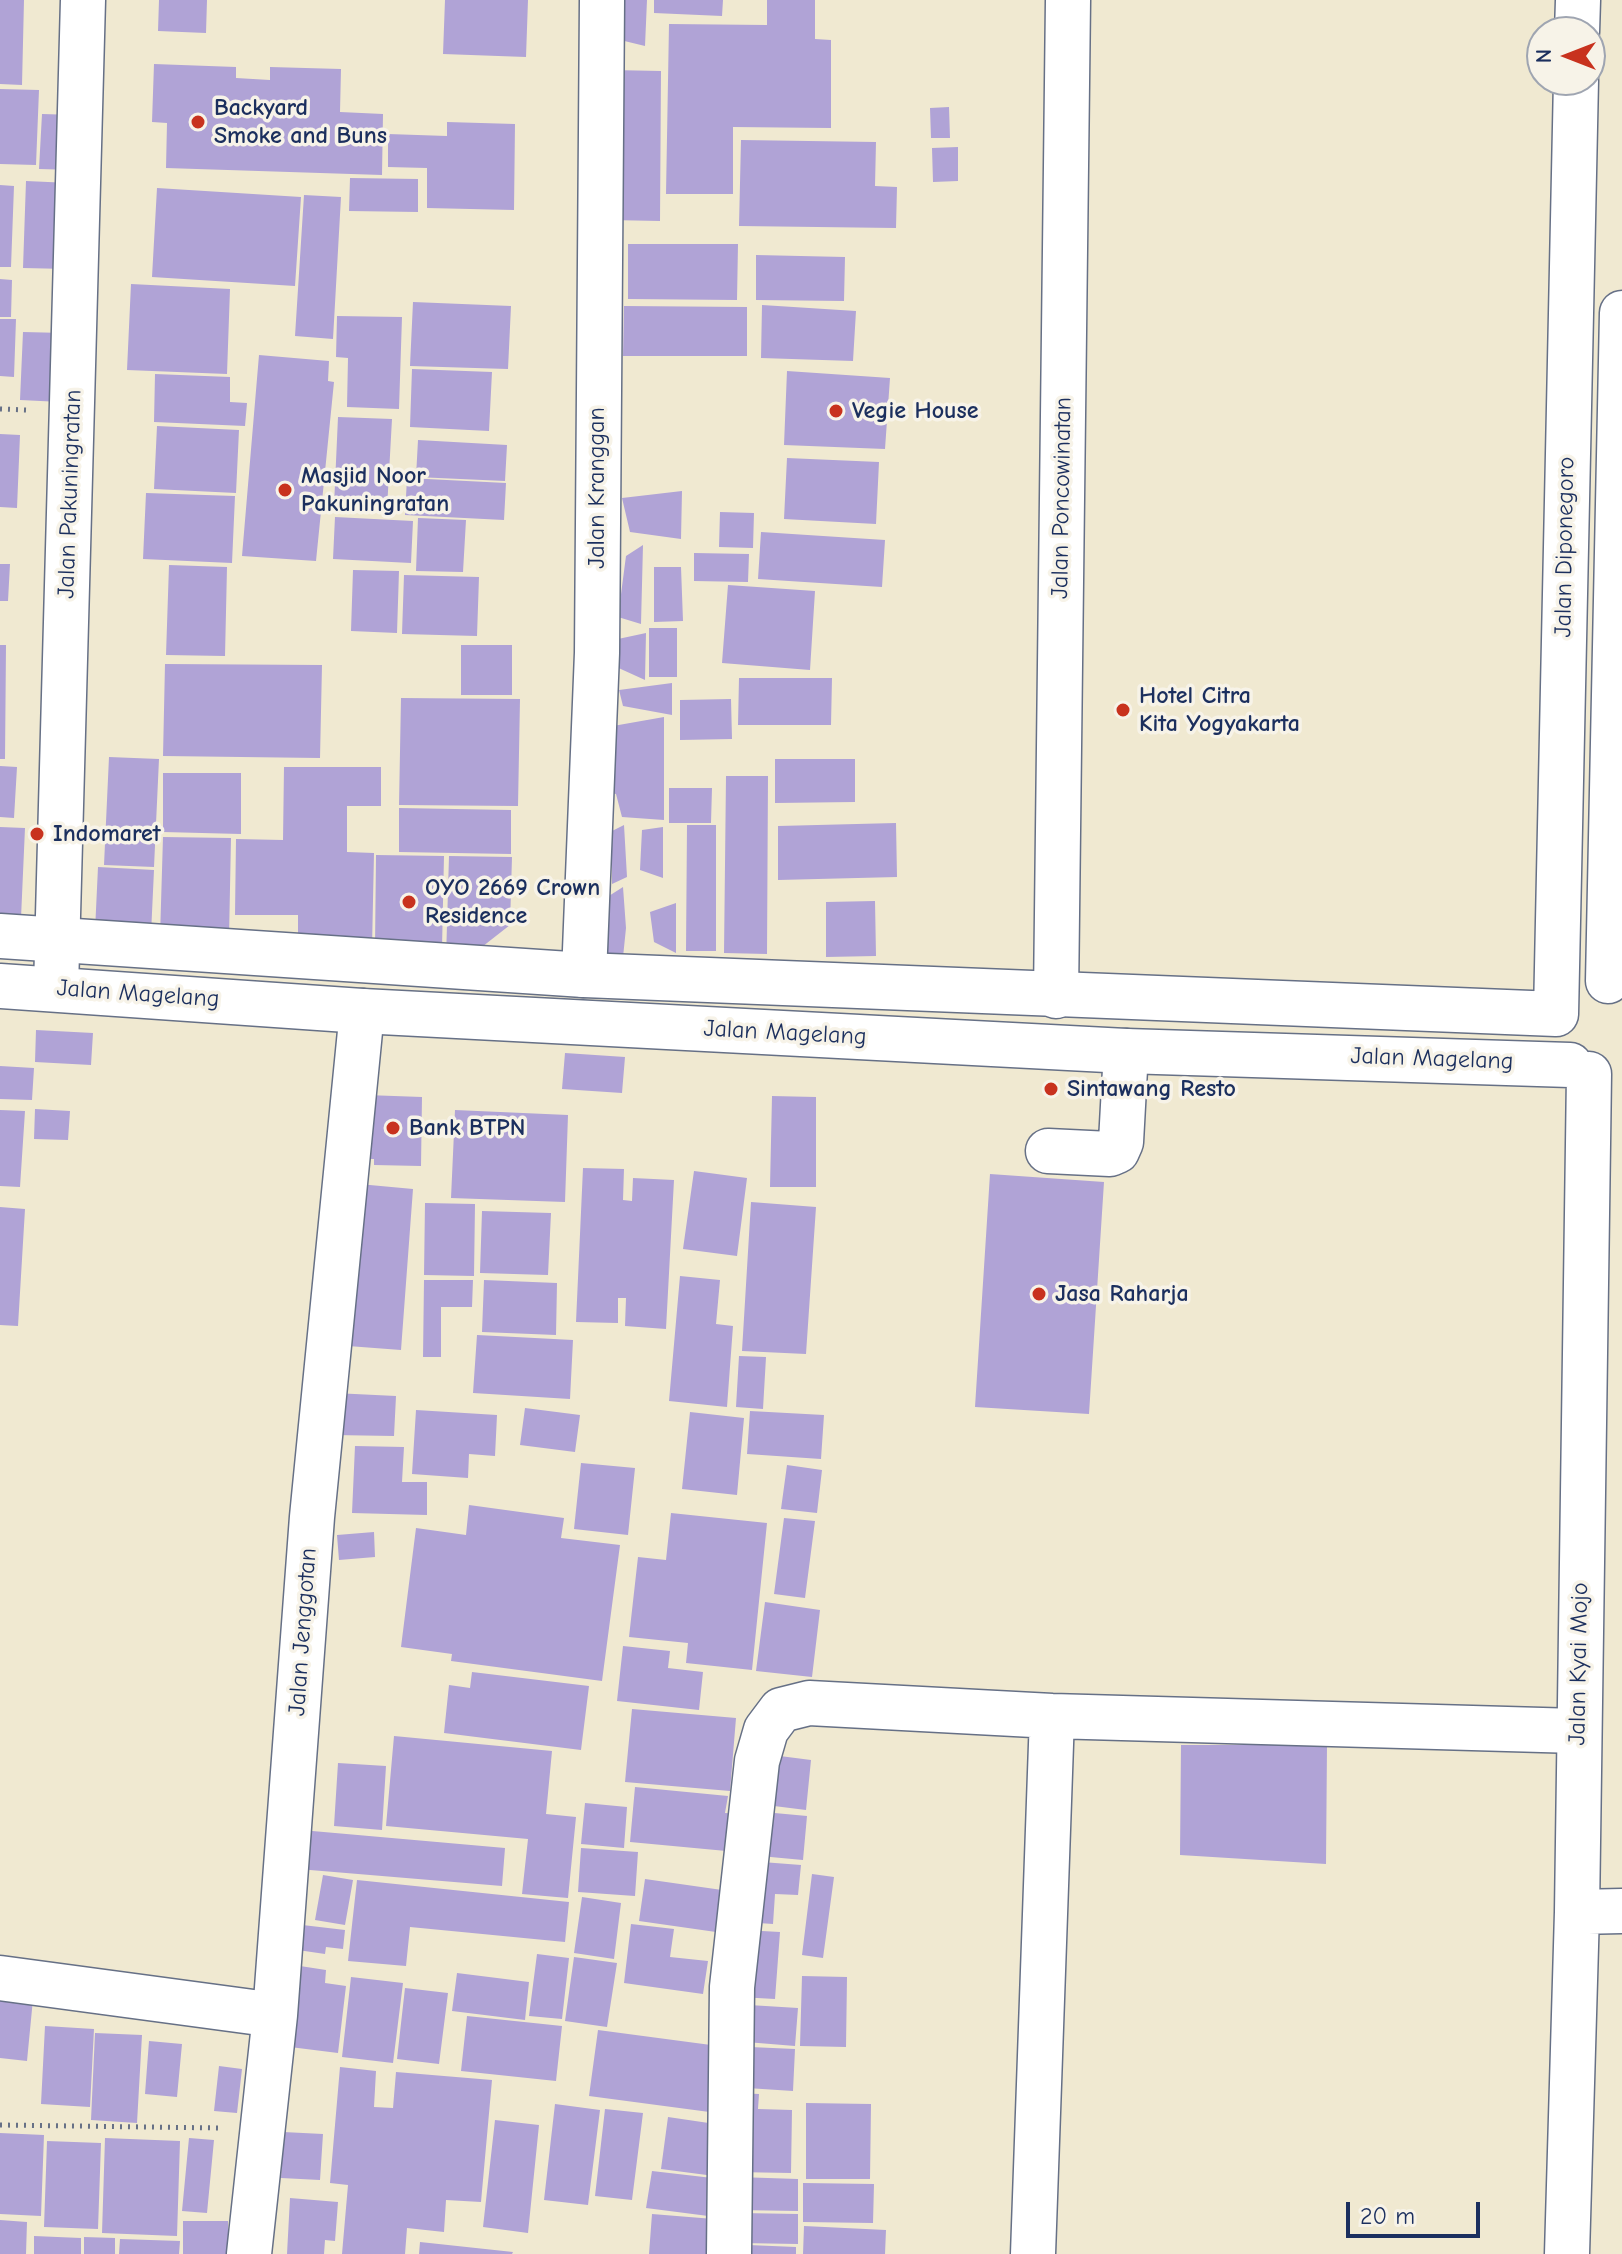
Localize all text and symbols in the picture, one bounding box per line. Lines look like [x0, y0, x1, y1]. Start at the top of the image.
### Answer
north arrow [1526, 16, 1606, 96]
text: N [1531, 49, 1557, 63]
place label: Backyard Smoke and Buns [214, 94, 387, 150]
marker: Backyard Smoke and Buns [189, 113, 207, 131]
street label: Jalan Pakuningratan [52, 389, 88, 599]
place label: Vegie House [852, 397, 979, 425]
street label: Jalan Poncowinatan [1046, 397, 1078, 599]
marker: Vegie House [827, 402, 845, 420]
street label: Jalan Kranggan [583, 407, 611, 569]
street label: Jalan Diponegoro [1549, 456, 1581, 638]
place label: Masjid Noor Pakuningratan [301, 462, 449, 518]
marker: Masjid Noor Pakuningratan [276, 481, 294, 499]
place label: Hotel Citra Kita Yogyakarta [1139, 682, 1300, 738]
marker: Hotel Citra Kita Yogyakarta [1114, 701, 1132, 719]
place label: Indomaret [53, 820, 161, 848]
marker: Indomaret [28, 825, 46, 843]
place label: OYO 2669 Crown Residence [425, 874, 600, 930]
marker: OYO 2669 Crown Residence [400, 893, 418, 911]
street label: Jalan Magelang [56, 974, 220, 1014]
street label: Jalan Magelang [703, 1014, 867, 1052]
street label: Jalan Magelang [1350, 1042, 1514, 1076]
place label: Sintawang Resto [1067, 1075, 1236, 1103]
marker: Sintawang Resto [1042, 1080, 1060, 1098]
place label: Bank BTPN [409, 1114, 525, 1142]
marker: Bank BTPN [384, 1119, 402, 1137]
place label: Jasa Raharja [1055, 1280, 1189, 1308]
marker: Jasa Raharja [1030, 1285, 1048, 1303]
street label: Jalan Jenggotan [283, 1547, 323, 1717]
street label: Jalan Kyai Mojo [1563, 1582, 1595, 1746]
scale bar [1350, 2186, 1484, 2236]
text: 20 m [1360, 2202, 1415, 2230]

